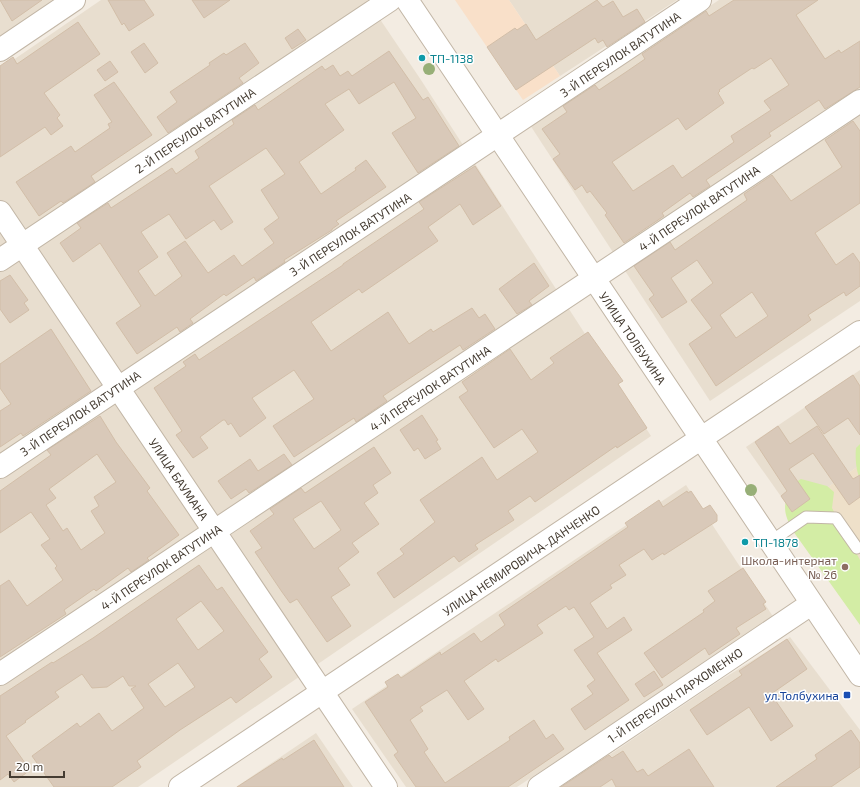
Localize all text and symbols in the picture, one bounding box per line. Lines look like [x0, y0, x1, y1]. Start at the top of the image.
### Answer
street label: 3-Й ПЕРЕУЛОК ВАТУТИНА [557, 8, 683, 100]
place label: ТП-1138 [430, 51, 474, 65]
marker: ТП-1138 [417, 53, 427, 63]
street label: 2-Й ПЕРЕУЛОК ВАТУТИНА [132, 84, 258, 176]
street label: 4-Й ПЕРЕУЛОК ВАТУТИНА [636, 162, 763, 254]
street label: 3-Й ПЕРЕУЛОК ВАТУТИНА [287, 189, 414, 279]
street label: УЛИЦА ТОЛБУХИНА [597, 289, 669, 387]
street label: 4-Й ПЕРЕУЛОК ВАТУТИНА [367, 342, 494, 434]
street label: 3-Й ПЕРЕУЛОК ВАТУТИНА [17, 367, 143, 459]
street label: УЛИЦА БАУМАНА [146, 435, 212, 523]
street label: УЛИЦА НЕМИРОВИЧА-ДАНЧЕНКО [440, 502, 602, 618]
street label: 4-Й ПЕРЕУЛОК ВАТУТИНА [98, 521, 225, 613]
place label: ТП-1878 [753, 535, 799, 549]
marker: ТП-1878 [740, 537, 750, 547]
place label: Школа-интернат № 26 [741, 553, 837, 581]
marker: Школа-интернат № 26 [840, 562, 850, 572]
street label: 1-Й ПЕРЕУЛОК ПАРХОМЕНКО [605, 645, 745, 745]
place label: ул.Толбухина [765, 688, 839, 703]
marker: ул.Толбухина [842, 690, 852, 700]
scale bar [10, 753, 64, 779]
text: 20 m [16, 759, 43, 773]

